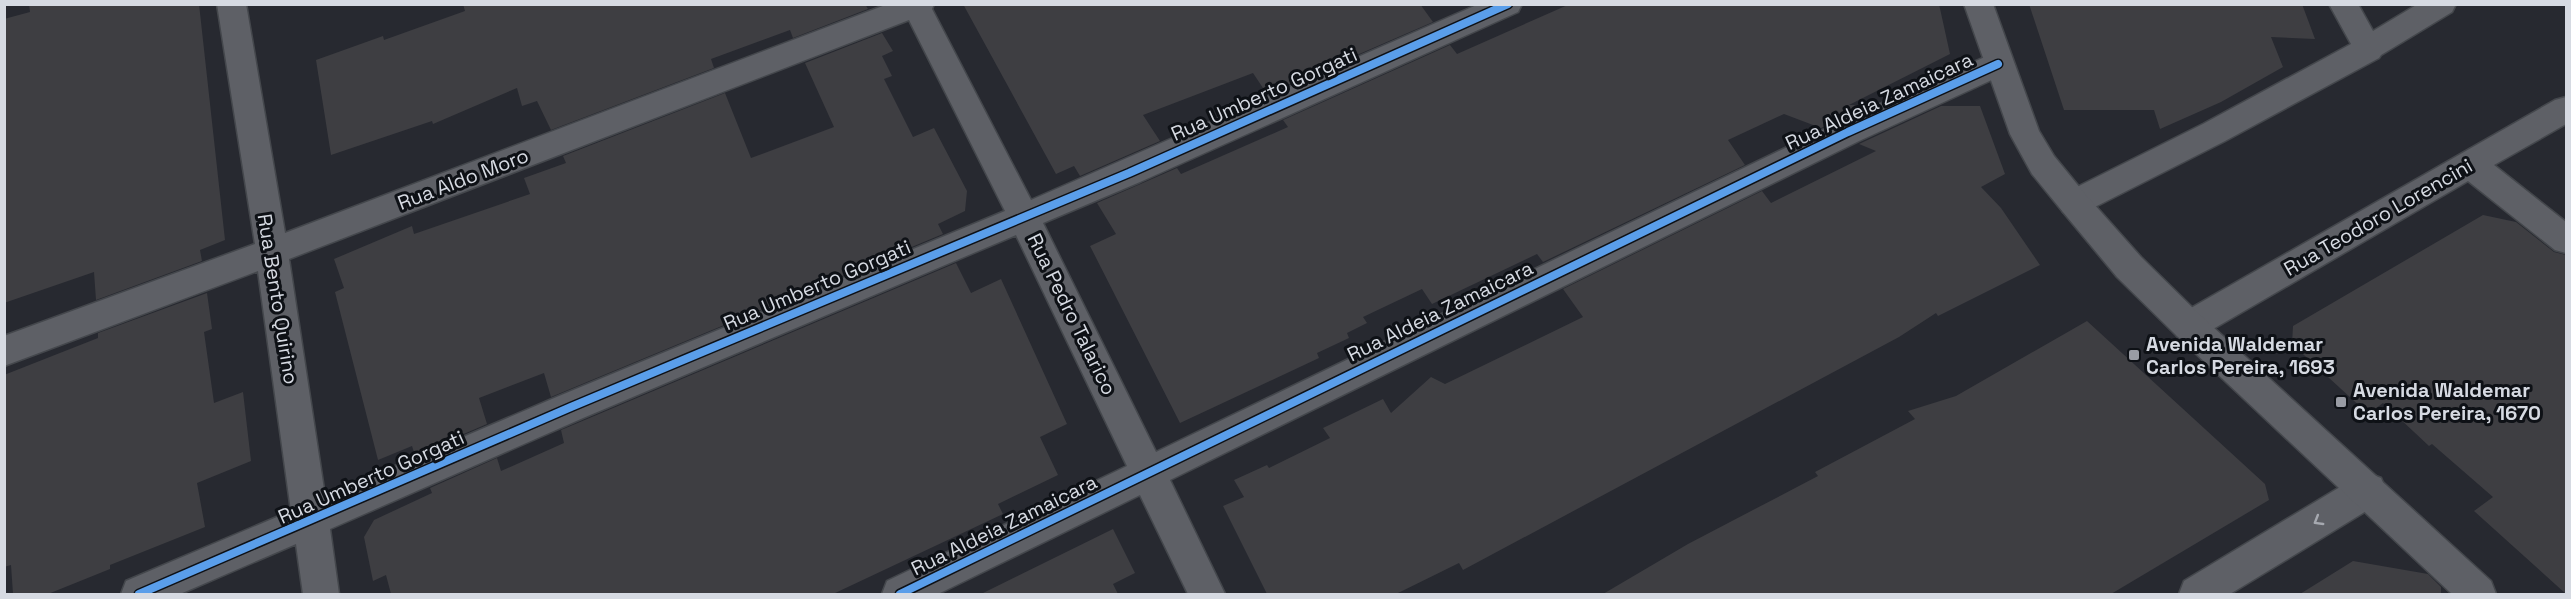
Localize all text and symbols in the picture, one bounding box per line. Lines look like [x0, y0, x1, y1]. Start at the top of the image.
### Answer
street label: Rua Umberto Gorgati [1167, 41, 1361, 147]
street label: Rua Aldeia Zamaicara [1781, 46, 1977, 156]
street label: Rua Aldo Moro [394, 142, 532, 216]
street label: Rua Teodoro Lorencini [2279, 152, 2477, 282]
street label: Rua Bento Quirino [252, 212, 304, 386]
street label: Rua Pedro Talarico [1022, 229, 1122, 399]
street label: Rua Umberto Gorgati [719, 234, 915, 336]
street label: Rua Aldeia Zamaicara [1343, 255, 1537, 367]
place label: Avenida Waldemar Carlos Pereira, 1693 [2146, 331, 2335, 380]
marker: Avenida Waldemar Carlos Pereira, 1693 [2127, 348, 2141, 362]
place label: Avenida Waldemar Carlos Pereira, 1670 [2353, 377, 2541, 426]
marker: Avenida Waldemar Carlos Pereira, 1670 [2334, 395, 2348, 409]
street label: Rua Umberto Gorgati [274, 424, 468, 530]
street label: Rua Aldeia Zamaicara [907, 469, 1101, 581]
one-way arrow [2314, 513, 2324, 525]

